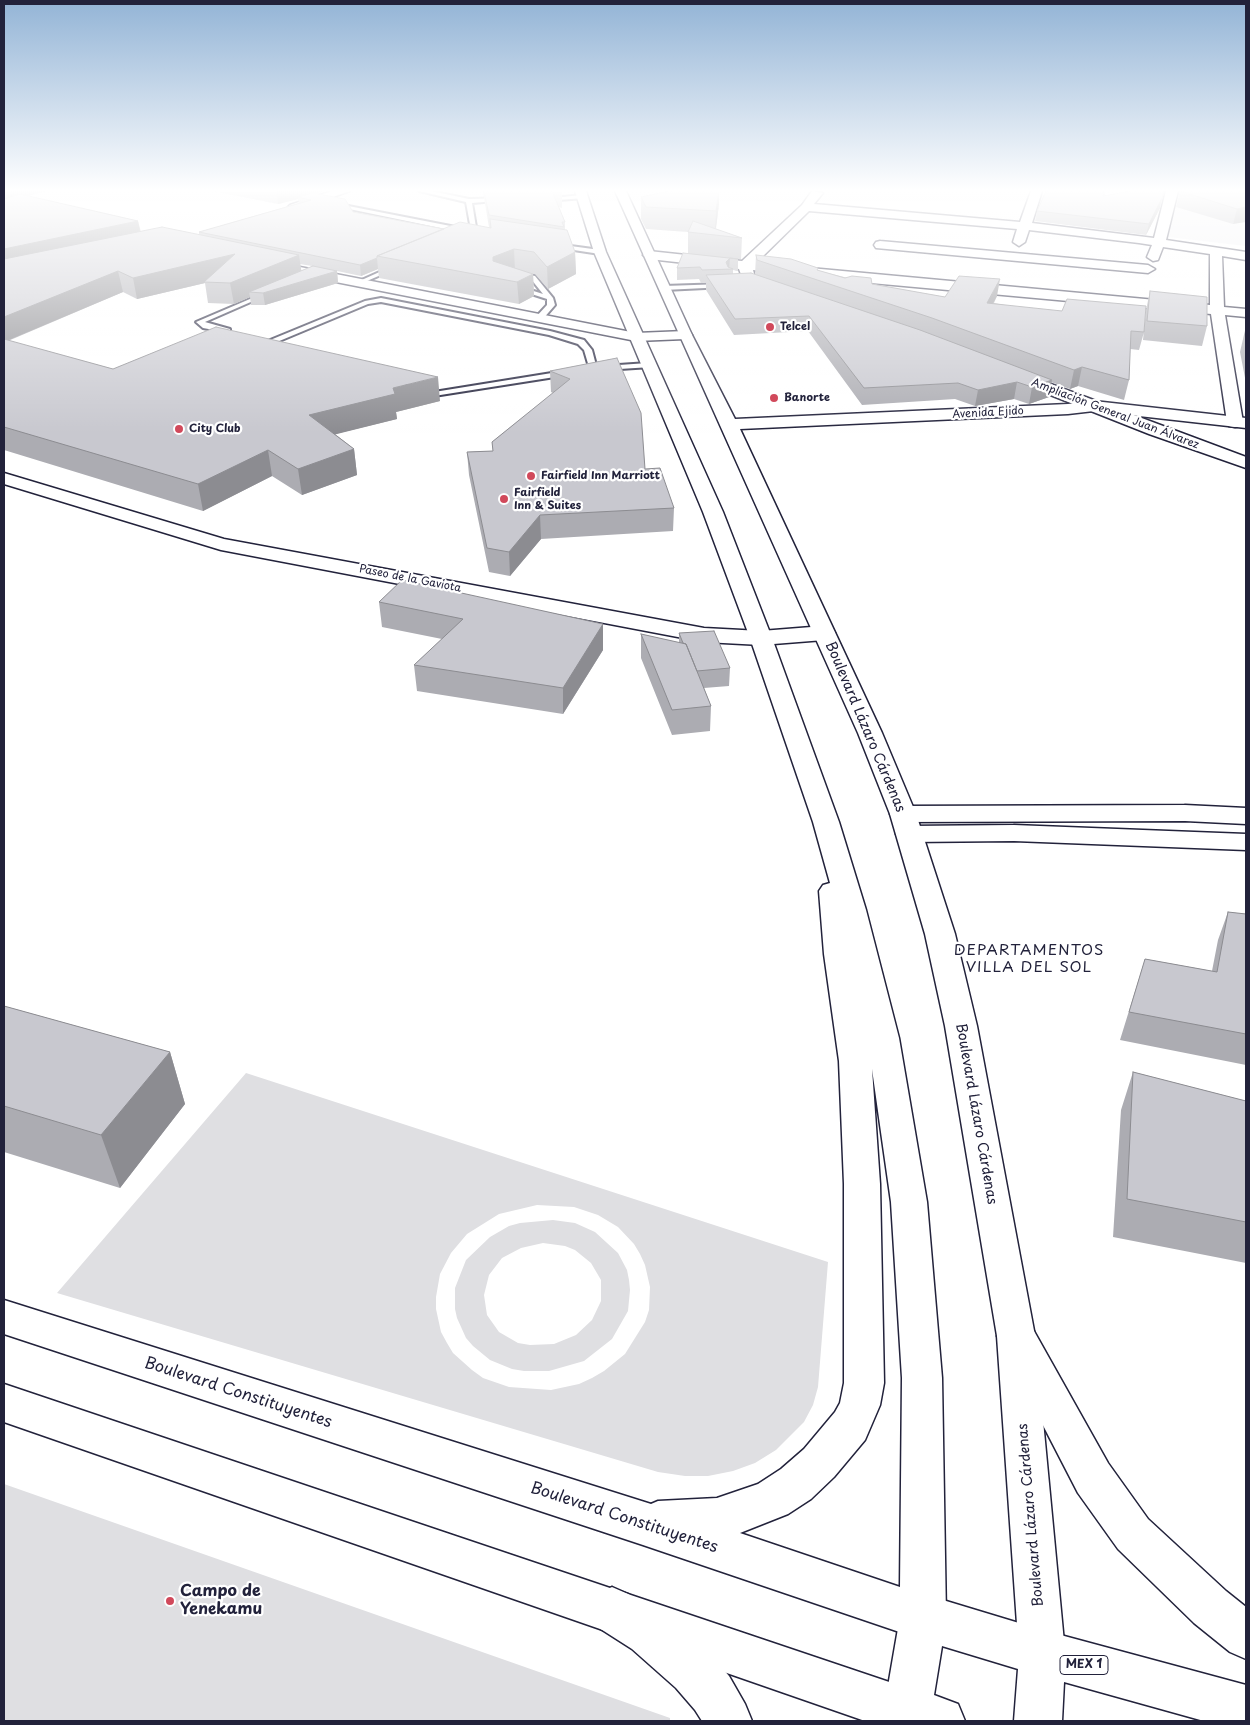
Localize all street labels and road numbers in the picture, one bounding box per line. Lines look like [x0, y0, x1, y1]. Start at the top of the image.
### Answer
street label: Ampliación General Juan Álvarez [1030, 376, 1200, 452]
street label: Avenida Ejido [952, 405, 1024, 421]
street label: Paseo de la Gaviota [358, 563, 462, 595]
street label: Boulevard Lázaro Cárdenas [821, 639, 909, 815]
street label: Boulevard Lázaro Cárdenas [952, 1022, 1000, 1206]
street label: Boulevard Constituyentes [142, 1354, 334, 1432]
street label: Boulevard Lázaro Cárdenas [1015, 1423, 1047, 1607]
street label: Boulevard Constituyentes [528, 1479, 720, 1557]
road number: MEX 1 [1060, 1656, 1108, 1674]

